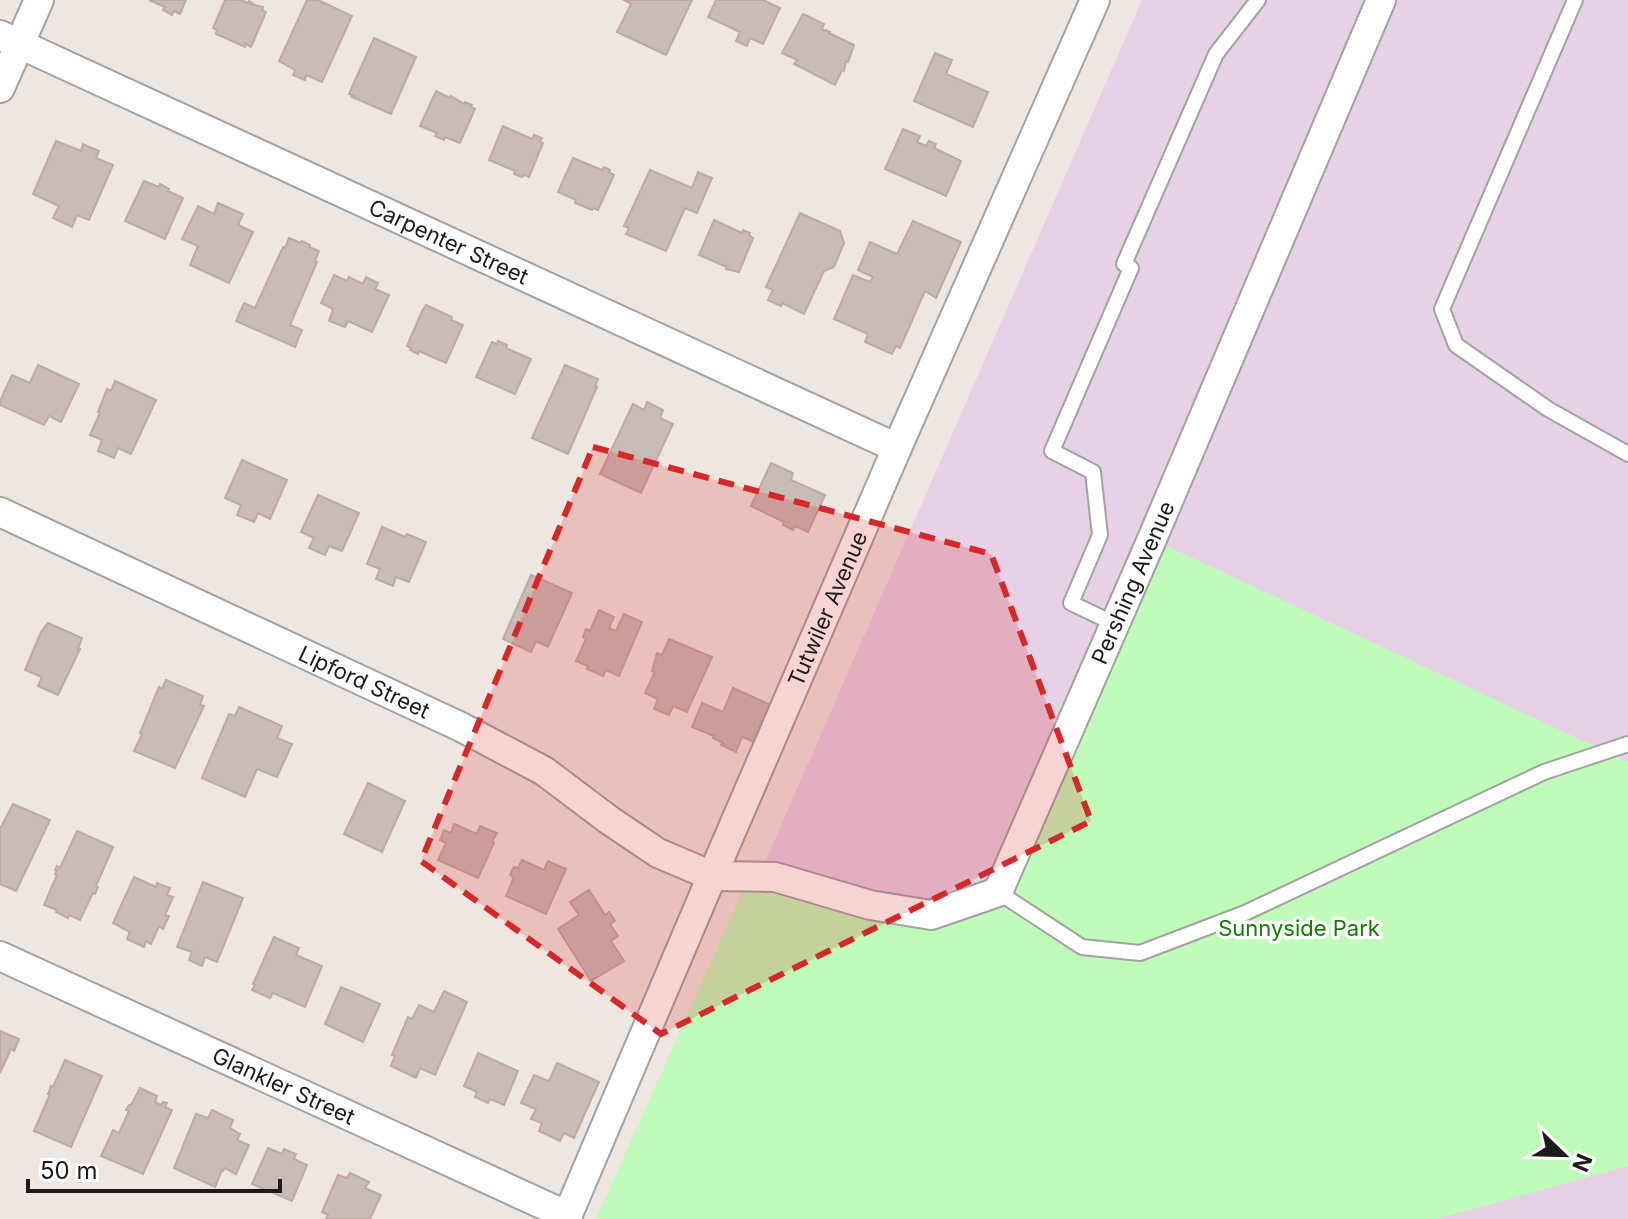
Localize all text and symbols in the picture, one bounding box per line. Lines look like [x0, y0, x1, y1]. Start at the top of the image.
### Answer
street label: Carpenter Street [365, 194, 533, 290]
street label: Pershing Avenue [1086, 497, 1180, 668]
street label: Tutwiler Avenue [783, 527, 872, 690]
street label: Lipford Street [295, 640, 434, 724]
park label: Sunnyside Park [1218, 915, 1380, 941]
street label: Glankler Street [208, 1042, 359, 1130]
north arrow [1524, 1115, 1604, 1195]
scale bar [28, 1143, 280, 1193]
text: N [1567, 1150, 1598, 1176]
text: 50 m [40, 1156, 98, 1185]

